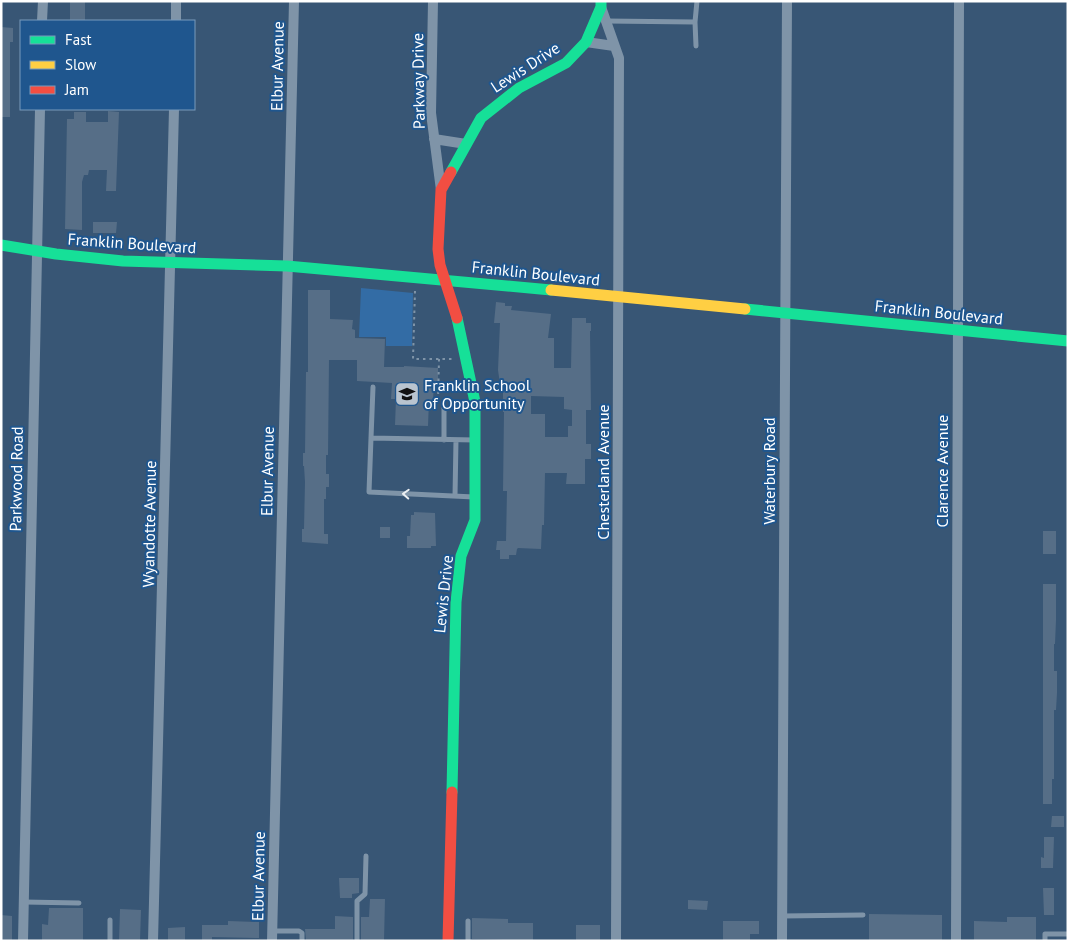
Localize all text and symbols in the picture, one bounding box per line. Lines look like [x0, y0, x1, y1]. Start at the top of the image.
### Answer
legend [20, 20, 195, 110]
street label: Elbur Avenue [266, 21, 288, 111]
text: Fast [65, 30, 92, 49]
street label: Parkway Drive [407, 33, 429, 129]
street label: Lewis Drive [487, 37, 563, 97]
text: Slow [65, 55, 96, 74]
text: Jam [64, 80, 89, 99]
street label: Franklin Boulevard [67, 229, 197, 257]
street label: Franklin Boulevard [471, 256, 601, 290]
street label: Franklin Boulevard [874, 295, 1004, 329]
place label: Franklin School of Opportunity [424, 375, 531, 413]
school or university icon: Franklin School of Opportunity [394, 381, 420, 407]
street label: Chesterland Avenue [593, 404, 613, 540]
street label: Clarence Avenue [932, 415, 952, 527]
street label: Waterbury Road [759, 417, 779, 525]
street label: Parkwood Road [5, 426, 27, 532]
street label: Elbur Avenue [256, 426, 278, 516]
street label: Wyandotte Avenue [138, 460, 160, 588]
one-way arrow [402, 489, 410, 500]
street label: Lewis Drive [429, 554, 457, 634]
street label: Elbur Avenue [247, 831, 269, 921]

